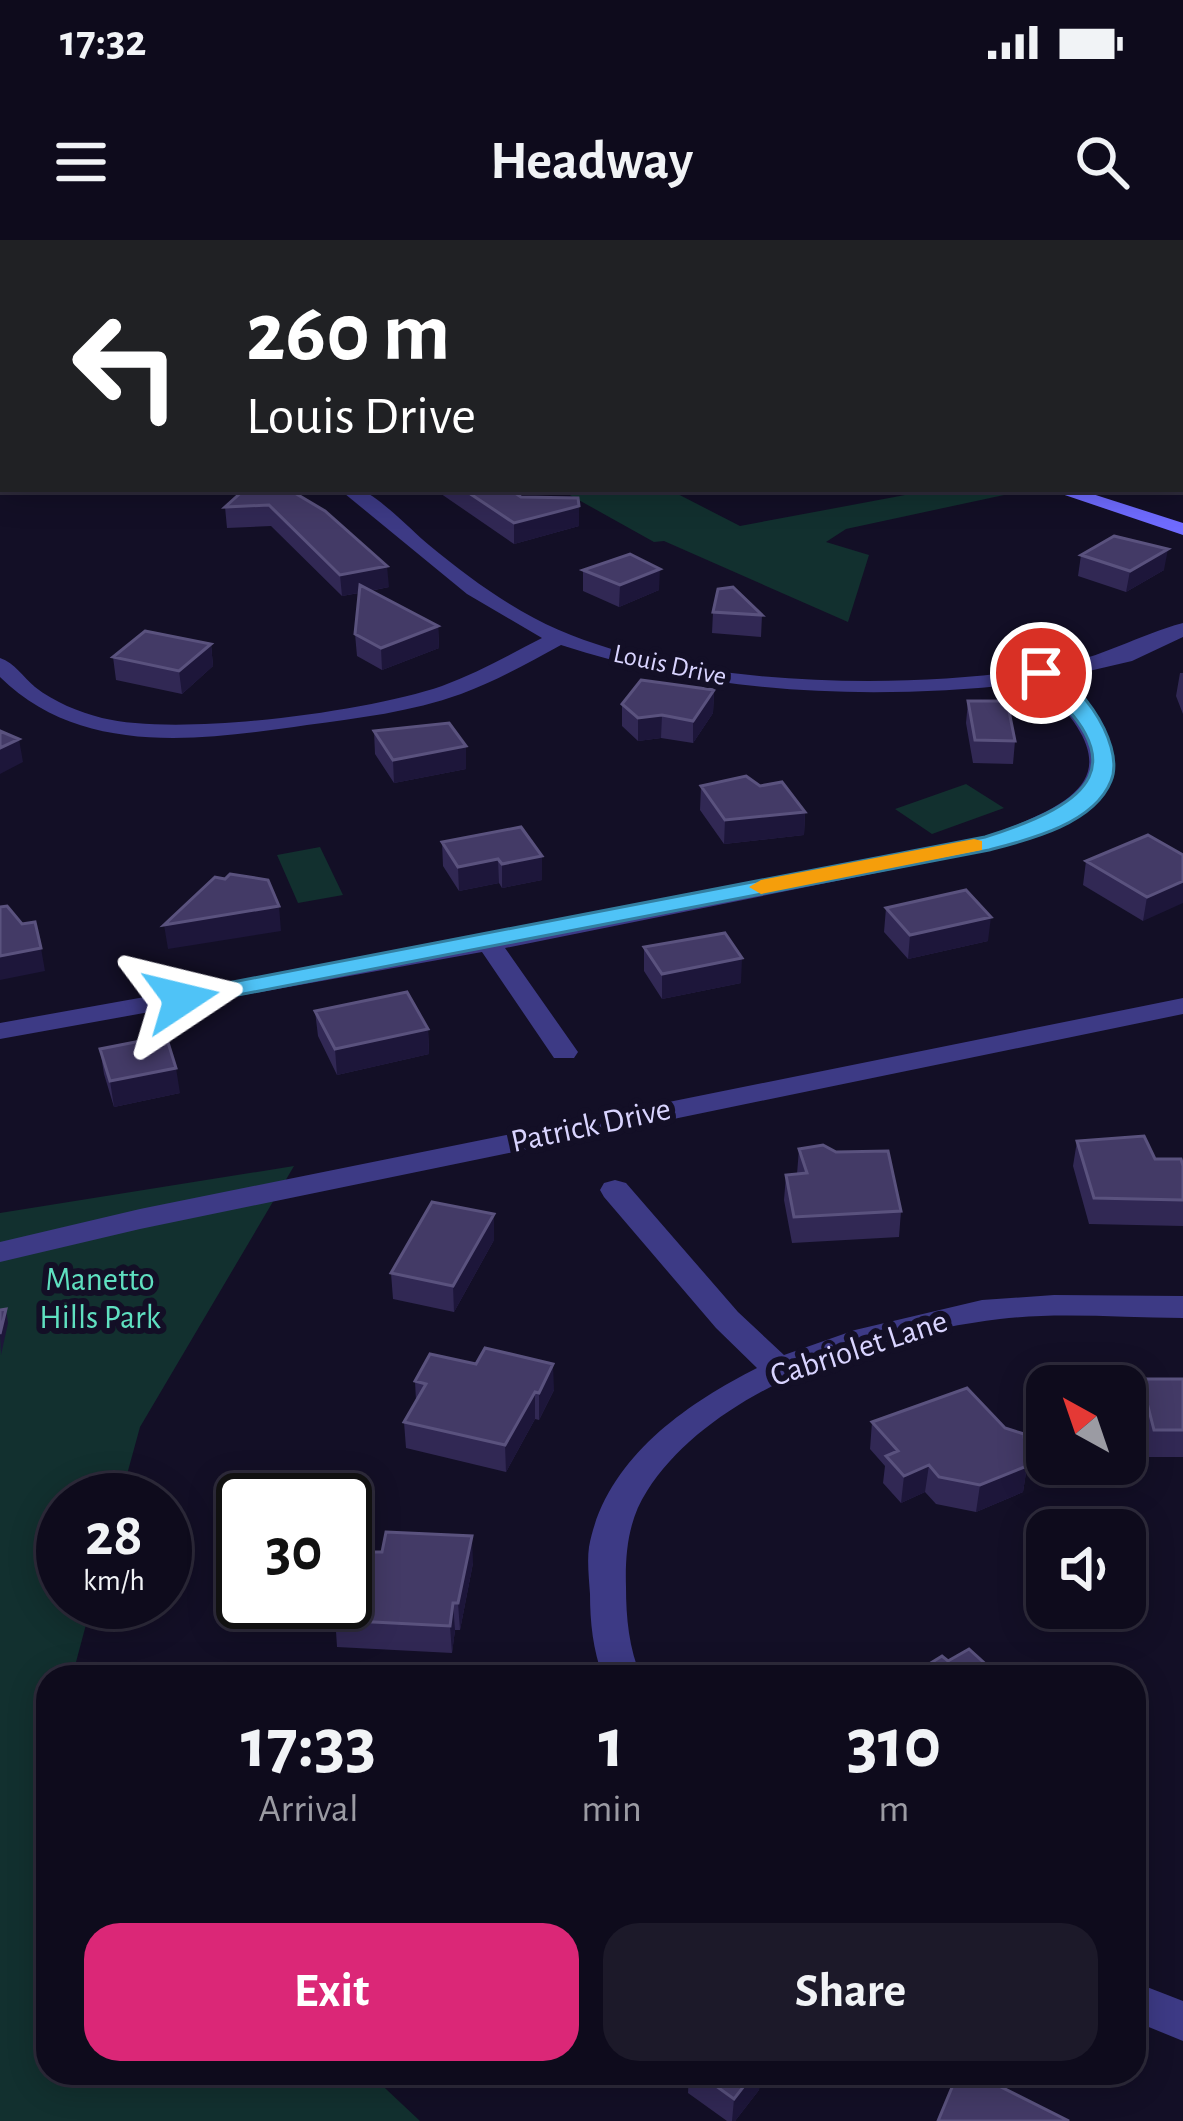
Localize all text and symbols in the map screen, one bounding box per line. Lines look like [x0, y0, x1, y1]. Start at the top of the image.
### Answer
text: 17:32 [60, 19, 147, 64]
icon: menu [48, 129, 114, 195]
icon: search [1069, 129, 1135, 195]
text: Headway [490, 135, 693, 189]
icon: left [48, 288, 204, 444]
text: 260 m [246, 292, 450, 376]
text: Louis Drive [246, 390, 476, 444]
pin [990, 622, 1092, 724]
street label: Louis Drive [611, 640, 729, 690]
icon: arrive [1008, 640, 1074, 706]
position arrow [118, 936, 244, 1062]
street label: Patrick Drive [508, 1093, 674, 1159]
park label: Manetto Hills Park [39, 1264, 161, 1335]
street label: Cabriolet Lane [766, 1305, 952, 1393]
north arrow [1026, 1365, 1146, 1485]
map controls [1026, 1365, 1146, 1629]
speed limit sign: 30 [216, 1473, 372, 1629]
text: 28 [85, 1506, 143, 1566]
button: sound [1026, 1509, 1146, 1629]
text: km/h [83, 1566, 145, 1596]
text: 17:33 [241, 1708, 376, 1780]
text: 1 [599, 1708, 625, 1780]
text: 310 [847, 1708, 941, 1780]
text: Arrival [258, 1790, 359, 1829]
text: min [581, 1790, 642, 1829]
text: m [878, 1790, 910, 1829]
button: Exit [84, 1923, 579, 2061]
button: Share [603, 1923, 1098, 2061]

